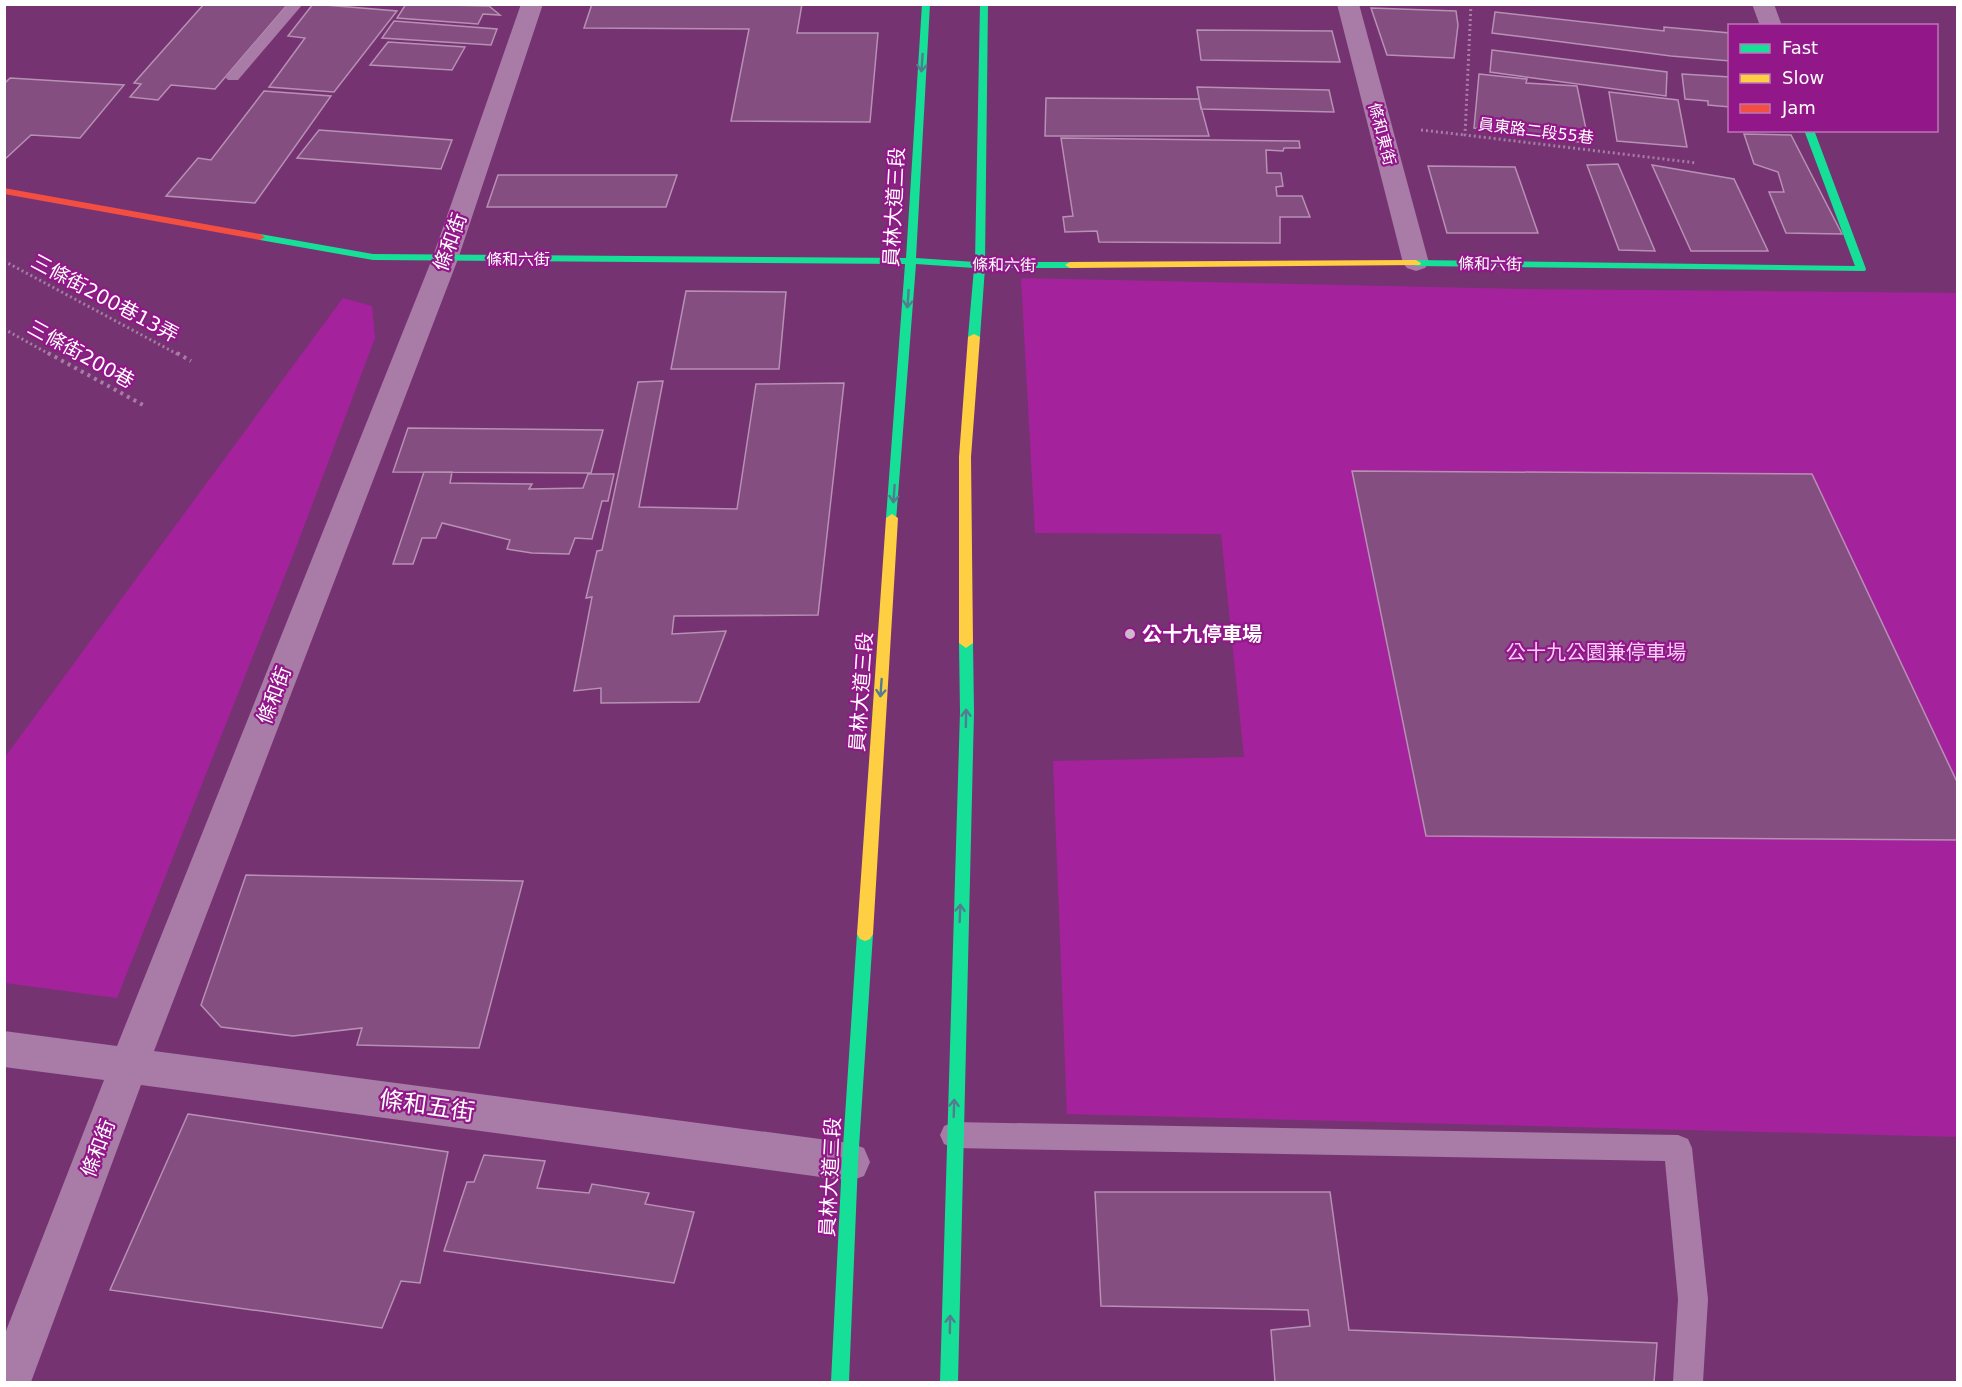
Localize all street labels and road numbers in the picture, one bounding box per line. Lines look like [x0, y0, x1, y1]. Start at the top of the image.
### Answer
street label: 條和東街 [1365, 101, 1399, 167]
street label: 員東路二段55巷 [1477, 114, 1595, 148]
street label: 員林大道三段 [879, 146, 909, 268]
street label: 條和街 [428, 210, 472, 274]
street label: 三條街200巷13弄 [27, 249, 183, 347]
street label: 條和六街 [486, 250, 550, 269]
street label: 條和六街 [1458, 254, 1522, 274]
street label: 條和六街 [972, 255, 1036, 275]
street label: 三條街200巷 [23, 315, 139, 393]
street label: 員林大道三段 [845, 631, 877, 753]
street label: 條和街 [252, 663, 296, 727]
street label: 條和五街 [378, 1085, 476, 1127]
street label: 條和街 [76, 1116, 120, 1180]
street label: 員林大道三段 [815, 1116, 845, 1238]

